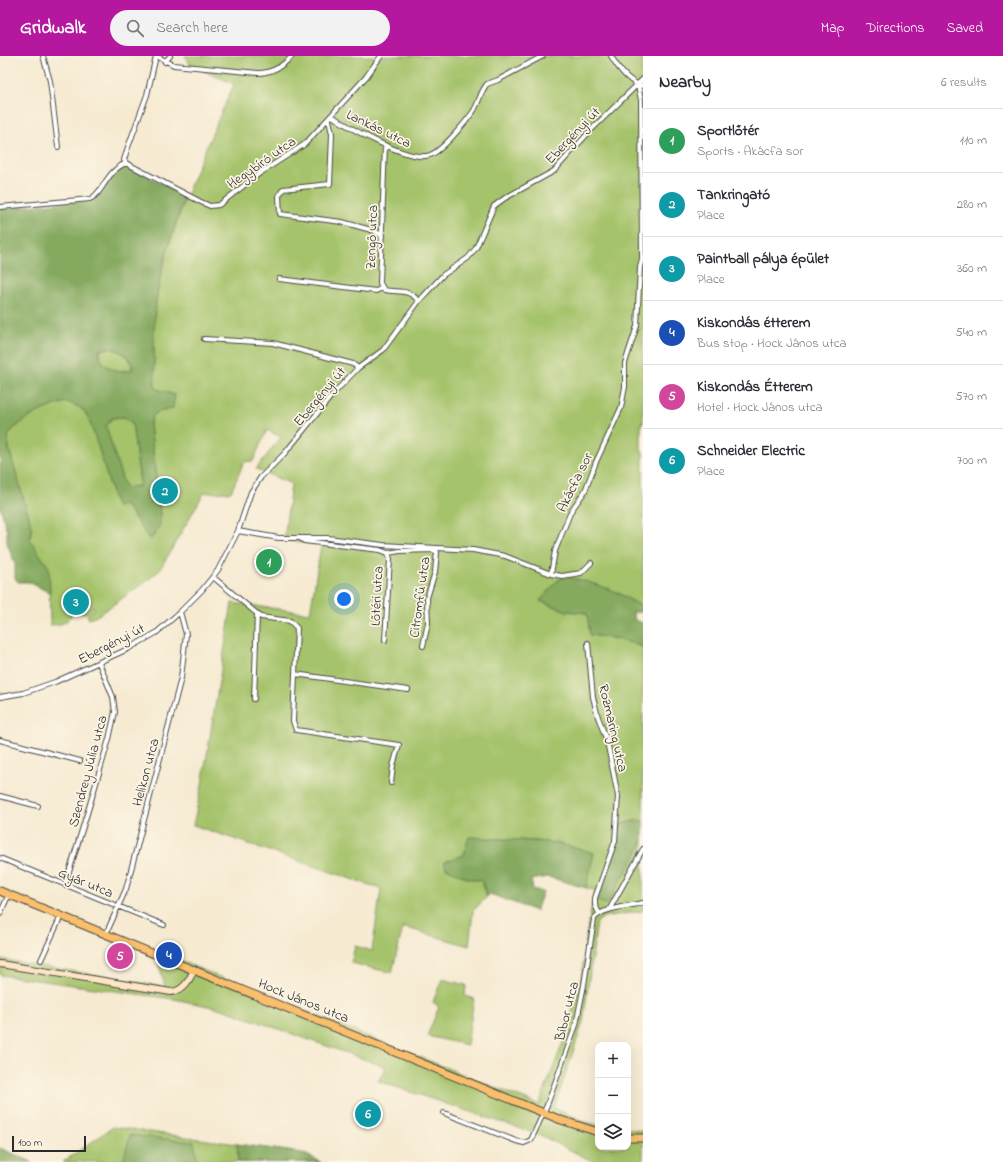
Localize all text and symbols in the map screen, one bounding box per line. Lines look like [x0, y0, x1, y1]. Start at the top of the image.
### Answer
search box [110, 10, 390, 46]
text: Gridwalk [20, 15, 86, 42]
icon: search [124, 17, 146, 39]
text: Search here [156, 17, 228, 39]
text: Map [821, 18, 844, 39]
text: Directions [866, 18, 924, 39]
text: Saved [946, 18, 983, 39]
text: Nearby [659, 70, 711, 95]
text: 6 results [941, 73, 987, 92]
street label: Ebergényi út [540, 102, 607, 170]
street label: Lankás utca [342, 105, 414, 154]
text: Sportlőtér [697, 120, 759, 142]
text: 1 [670, 131, 674, 150]
text: 110 m [960, 131, 987, 150]
street label: Hegybíró utca [223, 132, 301, 196]
text: Sports · Akácfa sor [697, 142, 803, 161]
text: Tankringató [697, 184, 770, 206]
text: 2 [669, 195, 675, 214]
text: 280 m [957, 195, 987, 214]
street label: Zengő utca [361, 204, 385, 270]
text: Place [697, 206, 725, 225]
text: Paintball pálya épület [697, 248, 829, 270]
text: 3 [669, 259, 675, 278]
text: 360 m [957, 259, 987, 278]
text: Place [697, 270, 725, 289]
text: Kiskondás étterem [697, 312, 810, 334]
text: 4 [669, 323, 675, 342]
text: 540 m [955, 323, 987, 342]
text: Bus stop · Hock János utca [697, 334, 847, 353]
street label: Ebergényi út [289, 362, 352, 432]
text: Kiskondás Étterem [697, 376, 813, 398]
text: 5 [668, 387, 676, 406]
text: 570 m [955, 387, 987, 406]
text: Hotel · Hock János utca [697, 398, 823, 417]
text: Schneider Electric [697, 440, 805, 462]
street label: Akácfa sor [552, 449, 599, 516]
text: 6 [669, 451, 675, 470]
text: 700 m [957, 451, 987, 470]
text: Place [697, 462, 725, 481]
pin: 2 [152, 476, 178, 506]
pin: 1 [256, 547, 282, 577]
street label: Citromfű utca [404, 555, 437, 639]
street label: Lőtéri utca [365, 565, 390, 627]
pin: 3 [63, 587, 89, 617]
your location [334, 589, 354, 609]
street label: Ebergényi út [75, 618, 149, 671]
street label: Rozmaring utca [591, 682, 633, 774]
street label: Szendrey Júlia utca [63, 713, 114, 830]
street label: Helikon utca [127, 736, 166, 809]
street label: Gyár utca [54, 863, 116, 905]
pin: 4 [156, 940, 182, 970]
pin: 5 [107, 941, 133, 971]
street label: Hock János utca [255, 974, 352, 1029]
street label: Bíbor utca [550, 979, 585, 1044]
map controls [595, 1042, 631, 1150]
button: + [595, 1042, 631, 1078]
button: − [595, 1078, 631, 1114]
pin: 6 [355, 1099, 381, 1129]
button: layers [595, 1114, 631, 1150]
scale bar [12, 1134, 86, 1153]
text: 100 m [18, 1135, 42, 1151]

